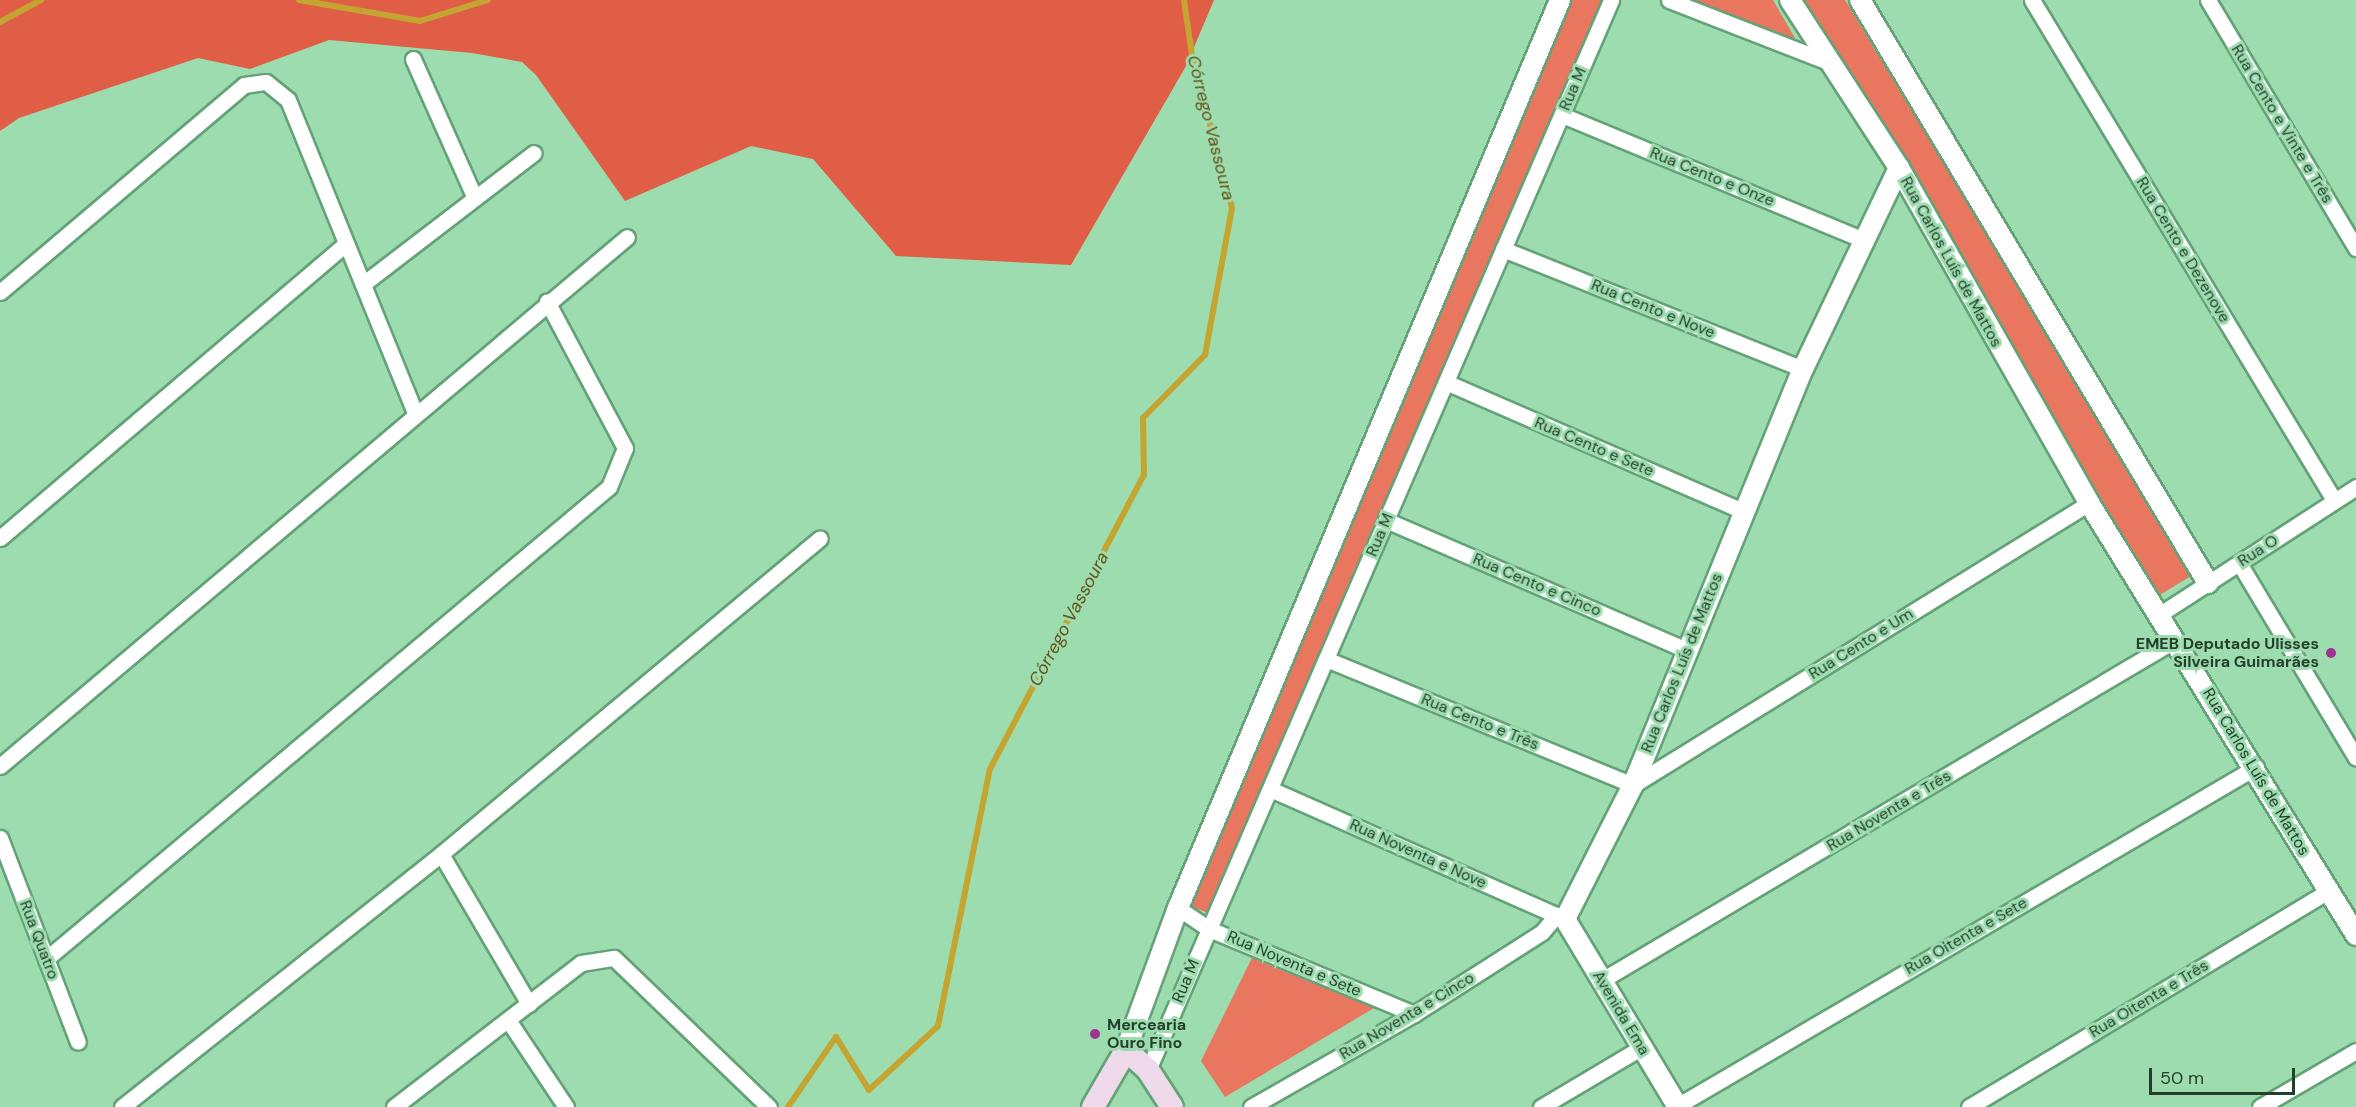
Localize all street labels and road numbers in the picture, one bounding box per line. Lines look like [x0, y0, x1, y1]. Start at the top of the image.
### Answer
street label: Rua Cento e Vinte e Três [2227, 41, 2337, 207]
street label: Rua M [1555, 64, 1591, 114]
street label: Rua Cento e Onze [1647, 143, 1777, 211]
street label: Rua Carlos Luís de Mattos [1896, 174, 2006, 350]
street label: Rua Cento e Dezenove [2132, 174, 2234, 326]
street label: Rua Cento e Nove [1588, 275, 1718, 343]
street label: Rua Cento e Sete [1531, 413, 1657, 481]
street label: Rua M [1362, 510, 1398, 560]
street label: Rua O [2234, 531, 2282, 571]
street label: Rua Cento e Cinco [1470, 549, 1604, 621]
street label: Rua Carlos Luís de Mattos [1637, 571, 1727, 755]
street label: Rua Cento e Um [1805, 604, 1917, 684]
street label: Rua Carlos Luís de Mattos [2198, 685, 2314, 859]
street label: Rua Cento e Três [1418, 690, 1542, 754]
street label: Rua Noventa e Três [1823, 766, 1955, 856]
street label: Rua Noventa e Nove [1347, 815, 1489, 893]
street label: Rua Oitenta e Sete [1901, 893, 2031, 979]
street label: Rua Quatro [15, 898, 63, 982]
street label: Rua Noventa e Sete [1224, 927, 1364, 1001]
street label: Rua M [1168, 956, 1204, 1006]
street label: Rua Oitenta e Três [2086, 956, 2212, 1042]
street label: Avenida Ema [1588, 967, 1654, 1059]
street label: Rua Noventa e Cinco [1336, 968, 1478, 1064]

